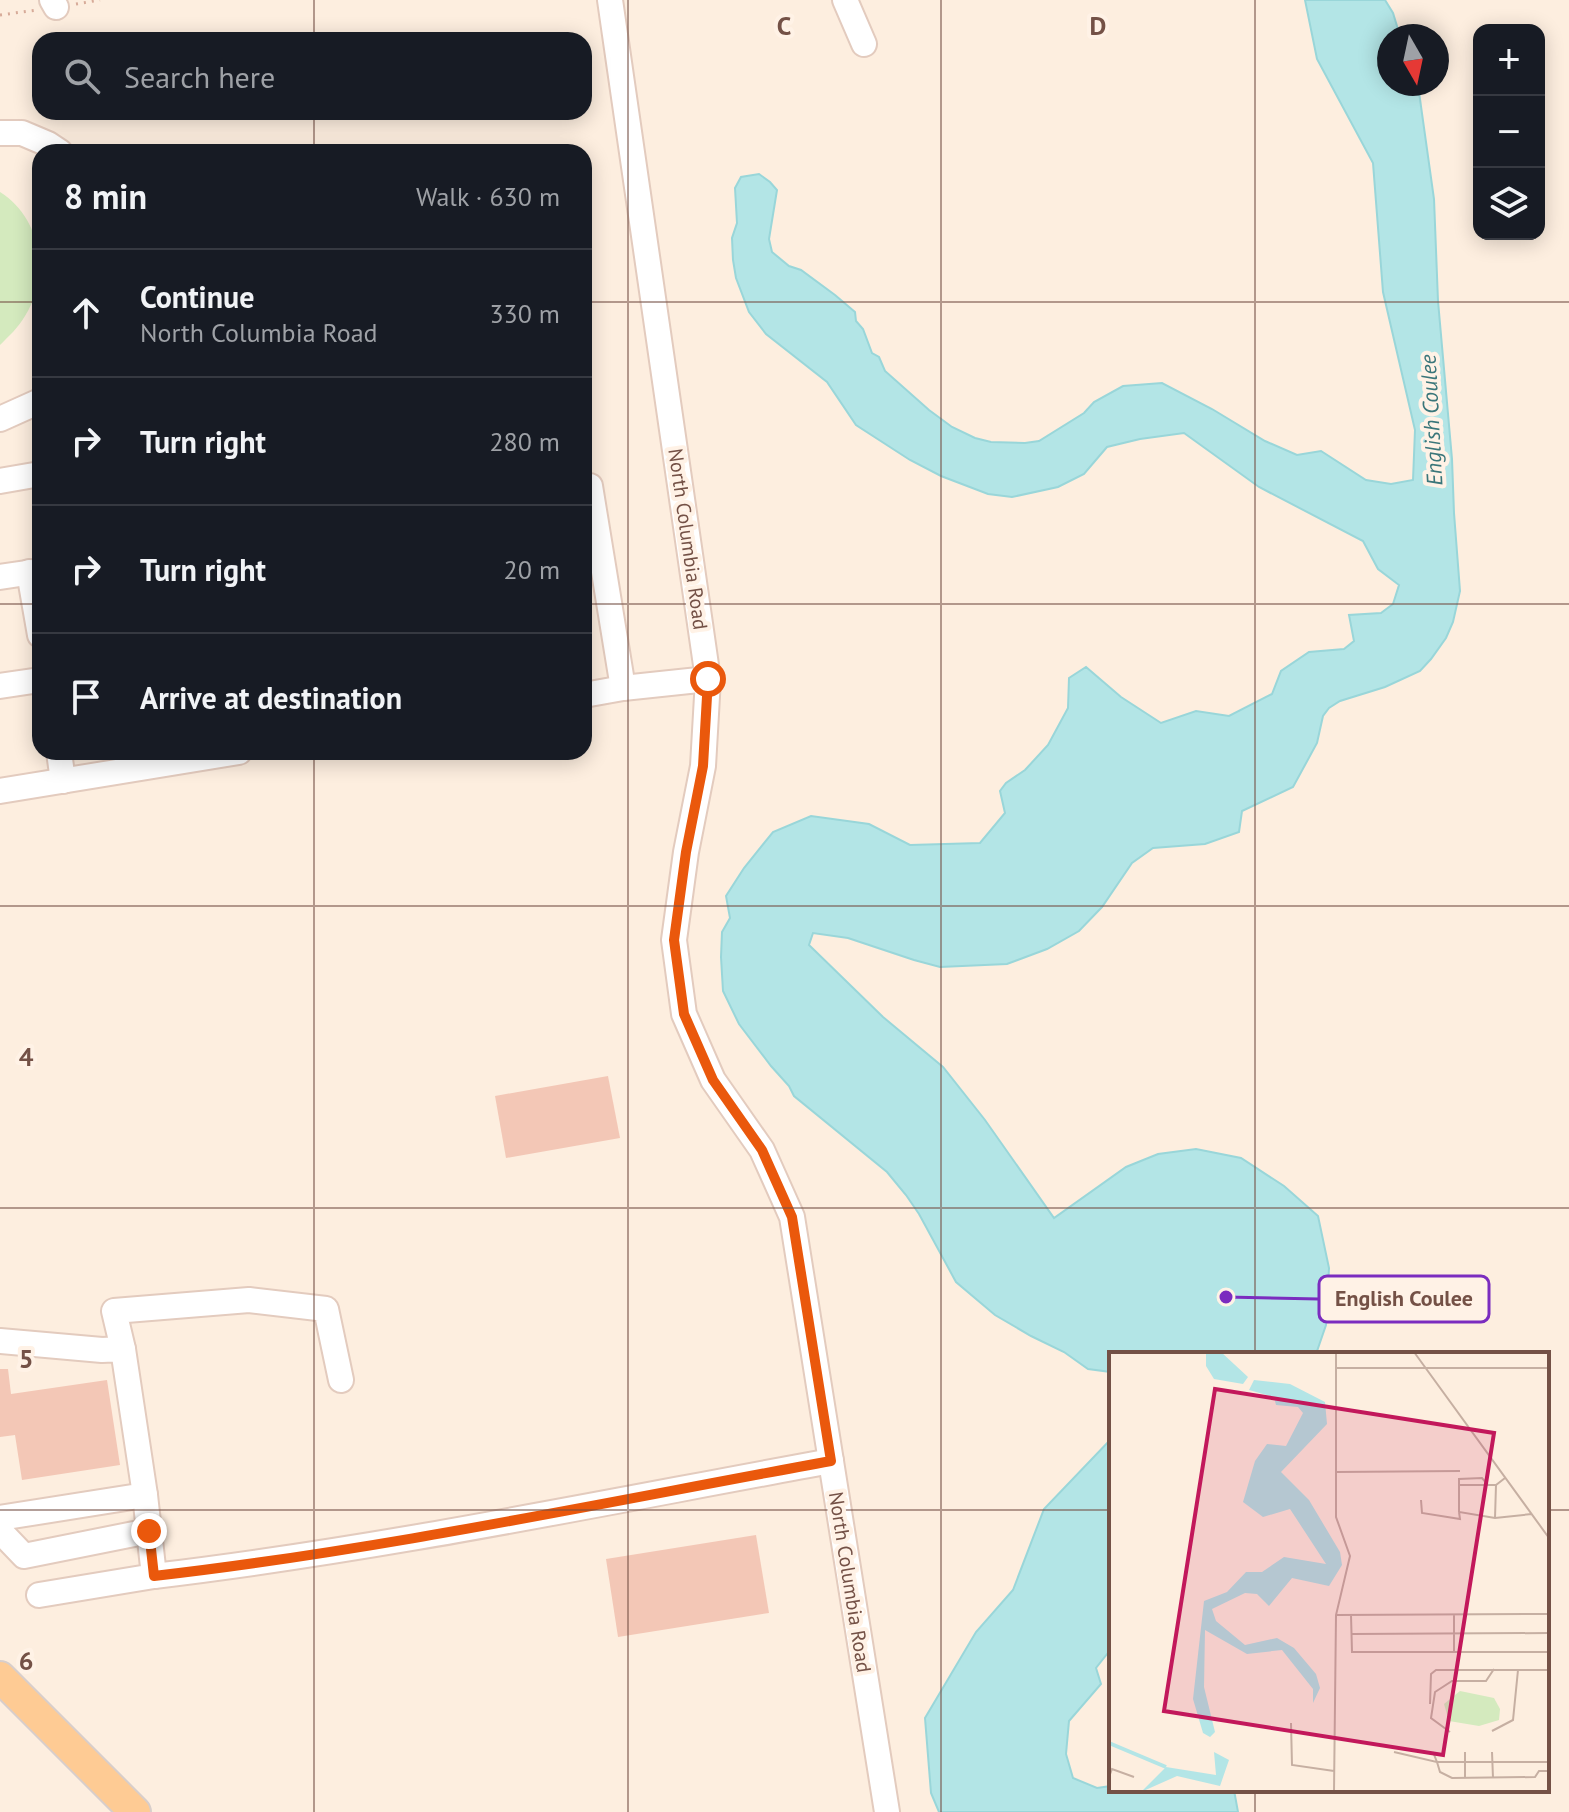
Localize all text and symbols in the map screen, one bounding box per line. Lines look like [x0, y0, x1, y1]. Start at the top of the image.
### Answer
text: C [777, 9, 791, 42]
text: D [1090, 9, 1106, 42]
north arrow [1377, 24, 1449, 96]
map controls [1473, 24, 1545, 240]
button: + [1473, 24, 1545, 96]
search box [32, 32, 592, 120]
icon: search [60, 54, 104, 98]
text: Search here [124, 57, 275, 96]
button: − [1473, 96, 1545, 168]
button: layers [1473, 168, 1545, 240]
text: 8 min [64, 174, 147, 218]
text: Walk · 630 m [416, 180, 560, 213]
text: Continue [140, 277, 254, 316]
icon: ahead [64, 291, 108, 335]
text: 330 m [489, 297, 560, 330]
text: North Columbia Road [140, 316, 378, 349]
water label: English Coulee [1414, 353, 1448, 486]
icon: right [64, 419, 108, 463]
text: Turn right [140, 422, 266, 461]
text: 280 m [489, 425, 560, 458]
street label: North Columbia Road [662, 447, 714, 631]
icon: right [64, 547, 108, 591]
text: Turn right [140, 550, 266, 589]
text: 20 m [504, 553, 560, 586]
route start [690, 661, 726, 697]
icon: arrive [64, 675, 108, 719]
text: Arrive at destination [140, 678, 402, 717]
text: 4 [19, 1040, 34, 1073]
callout: English Coulee [1319, 1276, 1489, 1322]
text: English Coulee [1335, 1284, 1473, 1312]
text: 5 [19, 1342, 33, 1375]
inset map [1109, 1352, 1549, 1792]
street label: North Columbia Road [823, 1490, 877, 1674]
route end [131, 1513, 167, 1549]
text: 6 [19, 1644, 33, 1677]

